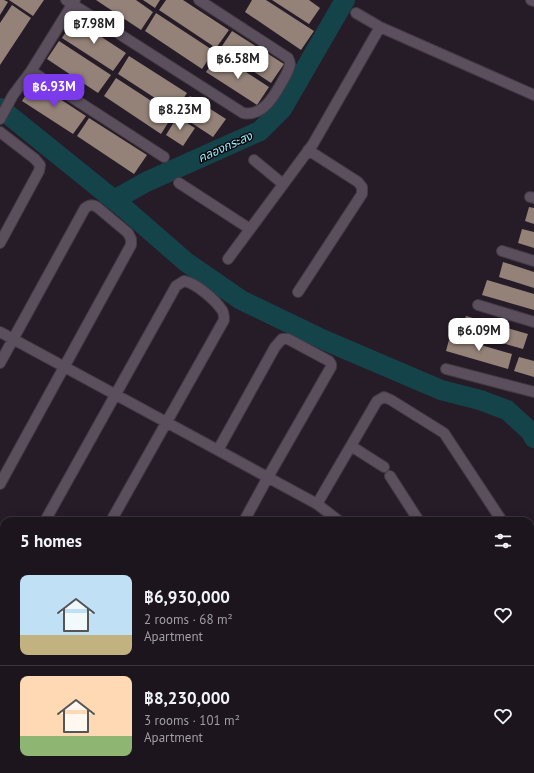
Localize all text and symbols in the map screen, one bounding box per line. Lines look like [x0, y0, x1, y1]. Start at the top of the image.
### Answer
pin: ฿7.98M [61, 11, 127, 45]
text: ฿7.98M [73, 15, 115, 32]
pin: ฿6.58M [205, 46, 271, 80]
text: ฿6.58M [216, 50, 260, 67]
pin: ฿6.93M [21, 74, 87, 108]
text: ฿6.93M [32, 78, 76, 95]
pin: ฿8.23M [147, 97, 213, 131]
text: ฿8.23M [158, 101, 202, 118]
water label: คลองกระสง [195, 128, 255, 165]
pin: ฿6.09M [446, 318, 512, 352]
text: ฿6.09M [457, 322, 501, 339]
text: 5 homes [20, 530, 82, 552]
icon: filters [492, 530, 514, 552]
text: ฿6,930,000 [144, 586, 230, 608]
icon: home [52, 591, 100, 639]
icon: heart [492, 604, 514, 626]
text: 2 rooms · 68 m² [144, 611, 233, 628]
text: Apartment [144, 628, 203, 645]
text: ฿8,230,000 [144, 687, 230, 709]
icon: home [52, 692, 100, 740]
icon: heart [492, 705, 514, 727]
text: 3 rooms · 101 m² [144, 712, 240, 729]
text: Apartment [144, 729, 203, 746]

